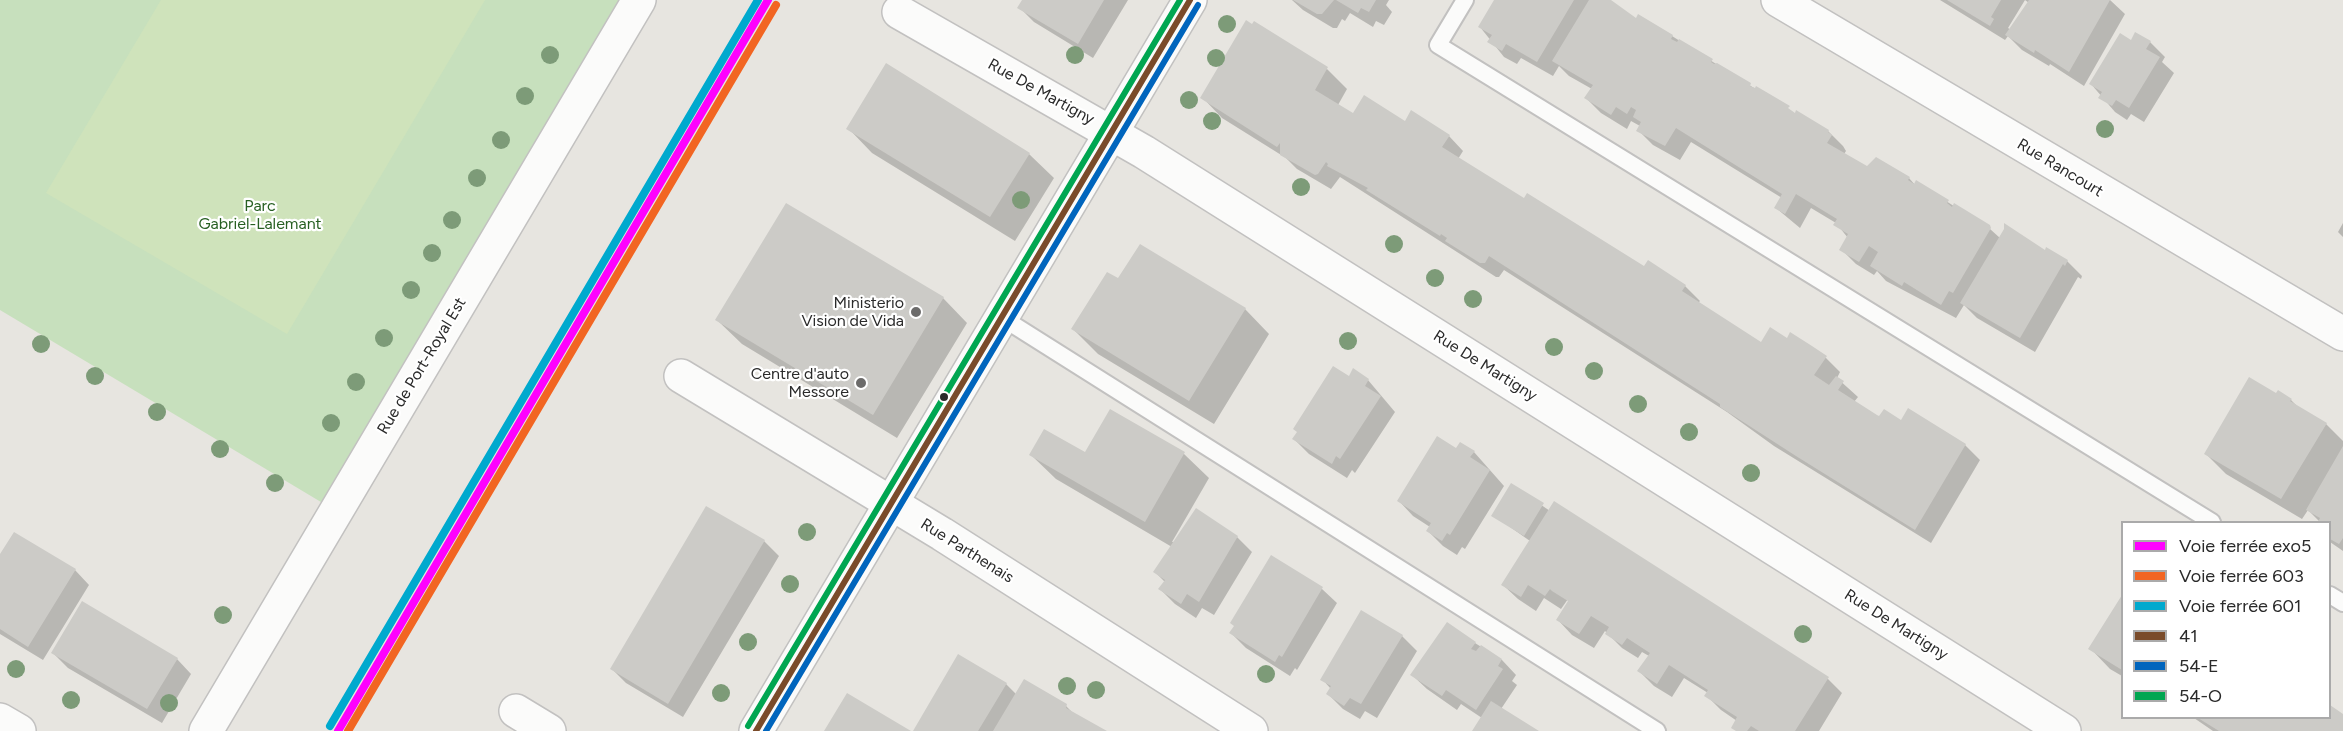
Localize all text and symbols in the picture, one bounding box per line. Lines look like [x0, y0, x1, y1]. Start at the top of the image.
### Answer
street label: Rue De Martigny [984, 55, 1098, 129]
street label: Rue Rancourt [2013, 135, 2107, 201]
park label: Parc Gabriel-Lalemant [198, 196, 322, 234]
place label: Ministerio Vision de Vida [801, 293, 904, 331]
street label: Rue de Port-Royal Est [374, 294, 470, 438]
marker: Ministerio Vision de Vida [909, 305, 923, 319]
street label: Rue De Martigny [1430, 326, 1540, 406]
place label: Centre d'auto Messore [751, 364, 849, 402]
marker: Centre d'auto Messore [854, 376, 868, 390]
unlabelled marker [938, 391, 950, 403]
street label: Rue Parthenais [917, 515, 1017, 587]
legend [2121, 521, 2331, 719]
text: Voie ferrée exo5 [2179, 535, 2311, 557]
text: Voie ferrée 603 [2179, 565, 2304, 587]
street label: Rue De Martigny [1841, 585, 1951, 665]
text: Voie ferrée 601 [2179, 595, 2302, 617]
text: 41 [2179, 625, 2198, 647]
text: 54-E [2179, 655, 2219, 677]
text: 54-O [2179, 685, 2222, 707]

